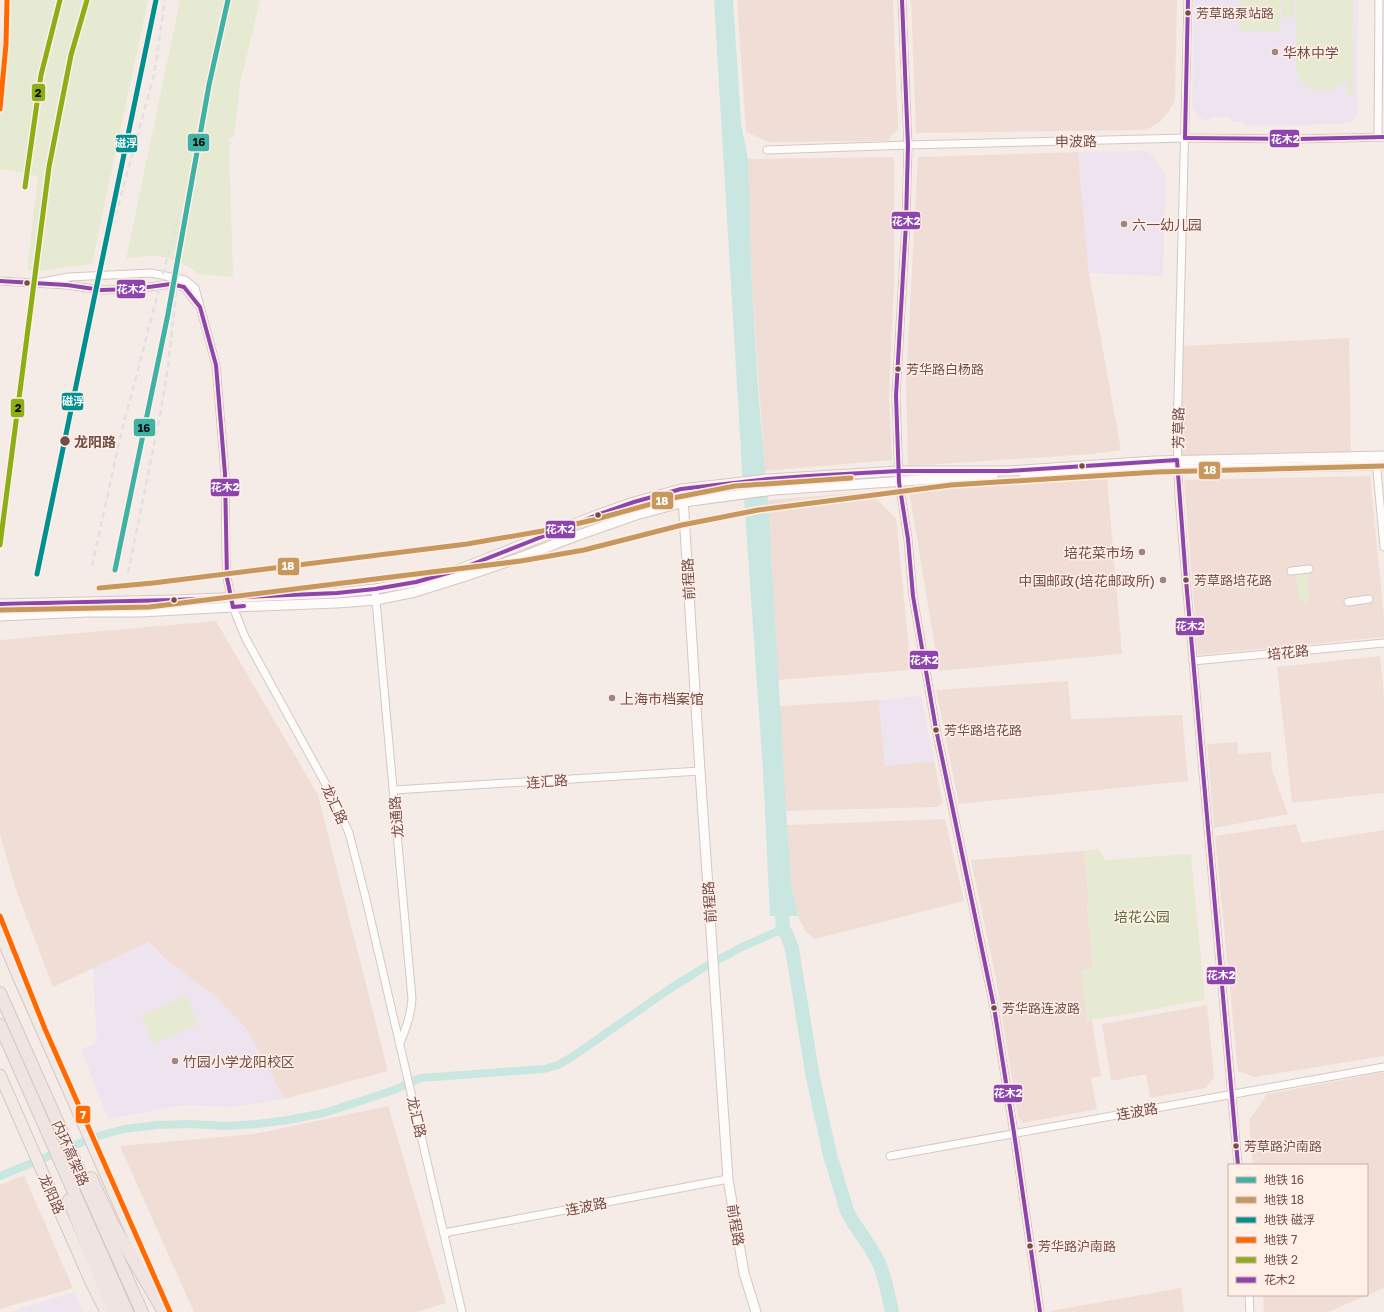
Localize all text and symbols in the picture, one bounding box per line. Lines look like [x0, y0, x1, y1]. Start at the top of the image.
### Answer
place label: 芳草路泵站路 [1196, 5, 1274, 21]
marker: 芳草路泵站路 [1183, 8, 1193, 18]
place label: 华林中学 [1283, 44, 1339, 61]
marker: 华林中学 [1270, 47, 1280, 57]
line badge: 2 [31, 83, 46, 102]
text: 2 [35, 86, 42, 99]
line badge: 花木2 [1269, 129, 1300, 148]
street label: 申波路 [1055, 132, 1097, 150]
text: 花木2 [1271, 132, 1300, 145]
line badge: 16 [187, 133, 210, 152]
line badge: 磁浮 [115, 134, 138, 153]
text: 16 [193, 135, 205, 148]
text: 磁浮 [115, 136, 137, 149]
line badge: 花木2 [891, 211, 921, 230]
text: 花木2 [892, 214, 921, 227]
place label: 六一幼儿园 [1132, 216, 1202, 233]
marker: 六一幼儿园 [1119, 219, 1129, 229]
unlabelled marker [22, 278, 32, 288]
line badge: 花木2 [116, 279, 146, 299]
text: 花木2 [117, 282, 146, 295]
place label: 芳华路白杨路 [906, 361, 984, 377]
marker: 芳华路白杨路 [893, 364, 903, 374]
line badge: 磁浮 [61, 392, 84, 411]
text: 磁浮 [62, 394, 84, 407]
line badge: 2 [10, 398, 25, 418]
text: 2 [15, 401, 22, 414]
street label: 芳草路 [1169, 407, 1187, 449]
line badge: 16 [133, 418, 156, 437]
text: 16 [138, 421, 150, 434]
place label: 龙阳路 [74, 433, 116, 450]
marker: 龙阳路 [58, 434, 72, 448]
unlabelled marker [1077, 461, 1087, 471]
line badge: 18 [1198, 461, 1221, 480]
text: 18 [1204, 463, 1216, 476]
line badge: 花木2 [210, 478, 240, 497]
text: 花木2 [211, 480, 240, 493]
line badge: 18 [651, 491, 674, 510]
text: 18 [656, 494, 668, 507]
unlabelled marker [593, 510, 603, 520]
line badge: 花木2 [545, 520, 576, 539]
text: 花木2 [546, 522, 575, 535]
place label: 培花菜市场 [1064, 544, 1134, 561]
marker: 培花菜市场 [1137, 547, 1147, 557]
line badge: 18 [277, 557, 300, 576]
street label: 前程路 [678, 558, 698, 600]
text: 18 [282, 559, 294, 572]
place label: 中国邮政(培花邮政所) [1018, 572, 1155, 589]
place label: 芳草路培花路 [1194, 572, 1272, 588]
marker: 中国邮政(培花邮政所) [1158, 575, 1168, 585]
marker: 芳草路培花路 [1181, 575, 1191, 585]
unlabelled marker [169, 595, 179, 605]
line badge: 花木2 [1175, 617, 1205, 636]
text: 花木2 [1176, 619, 1205, 632]
street label: 培花路 [1266, 641, 1310, 663]
line badge: 花木2 [909, 650, 939, 670]
text: 花木2 [910, 653, 939, 666]
place label: 上海市档案馆 [620, 690, 704, 707]
marker: 上海市档案馆 [607, 693, 617, 703]
place label: 芳华路培花路 [944, 722, 1022, 738]
marker: 芳华路培花路 [931, 725, 941, 735]
street label: 连汇路 [525, 771, 569, 791]
street label: 龙汇路 [318, 781, 352, 827]
street label: 龙通路 [386, 795, 406, 839]
street label: 前程路 [699, 880, 719, 924]
park label: 培花公园 [1114, 908, 1170, 925]
line badge: 花木2 [1206, 966, 1236, 985]
text: 花木2 [1207, 968, 1236, 981]
place label: 芳华路连波路 [1002, 1000, 1080, 1016]
marker: 芳华路连波路 [989, 1003, 999, 1013]
place label: 竹园小学龙阳校区 [183, 1053, 295, 1070]
marker: 竹园小学龙阳校区 [170, 1056, 180, 1066]
line badge: 花木2 [993, 1084, 1023, 1103]
text: 花木2 [994, 1086, 1023, 1099]
street label: 龙汇路 [404, 1095, 430, 1139]
street label: 连波路 [1115, 1099, 1159, 1123]
line badge: 7 [75, 1105, 91, 1124]
text: 7 [80, 1108, 86, 1121]
street label: 内环高架路 [49, 1118, 93, 1188]
place label: 芳草路沪南路 [1244, 1138, 1322, 1154]
marker: 芳草路沪南路 [1231, 1141, 1241, 1151]
legend [1228, 1164, 1368, 1296]
street label: 龙阳路 [36, 1171, 68, 1217]
text: 地铁 16 [1264, 1172, 1304, 1187]
text: 地铁 18 [1264, 1192, 1304, 1207]
street label: 连波路 [564, 1194, 608, 1218]
street label: 前程路 [724, 1203, 748, 1247]
text: 地铁 磁浮 [1264, 1212, 1315, 1227]
text: 地铁 7 [1264, 1232, 1297, 1247]
place label: 芳华路沪南路 [1038, 1238, 1116, 1254]
marker: 芳华路沪南路 [1025, 1241, 1035, 1251]
text: 地铁 2 [1264, 1252, 1298, 1267]
text: 花木2 [1264, 1272, 1295, 1287]

